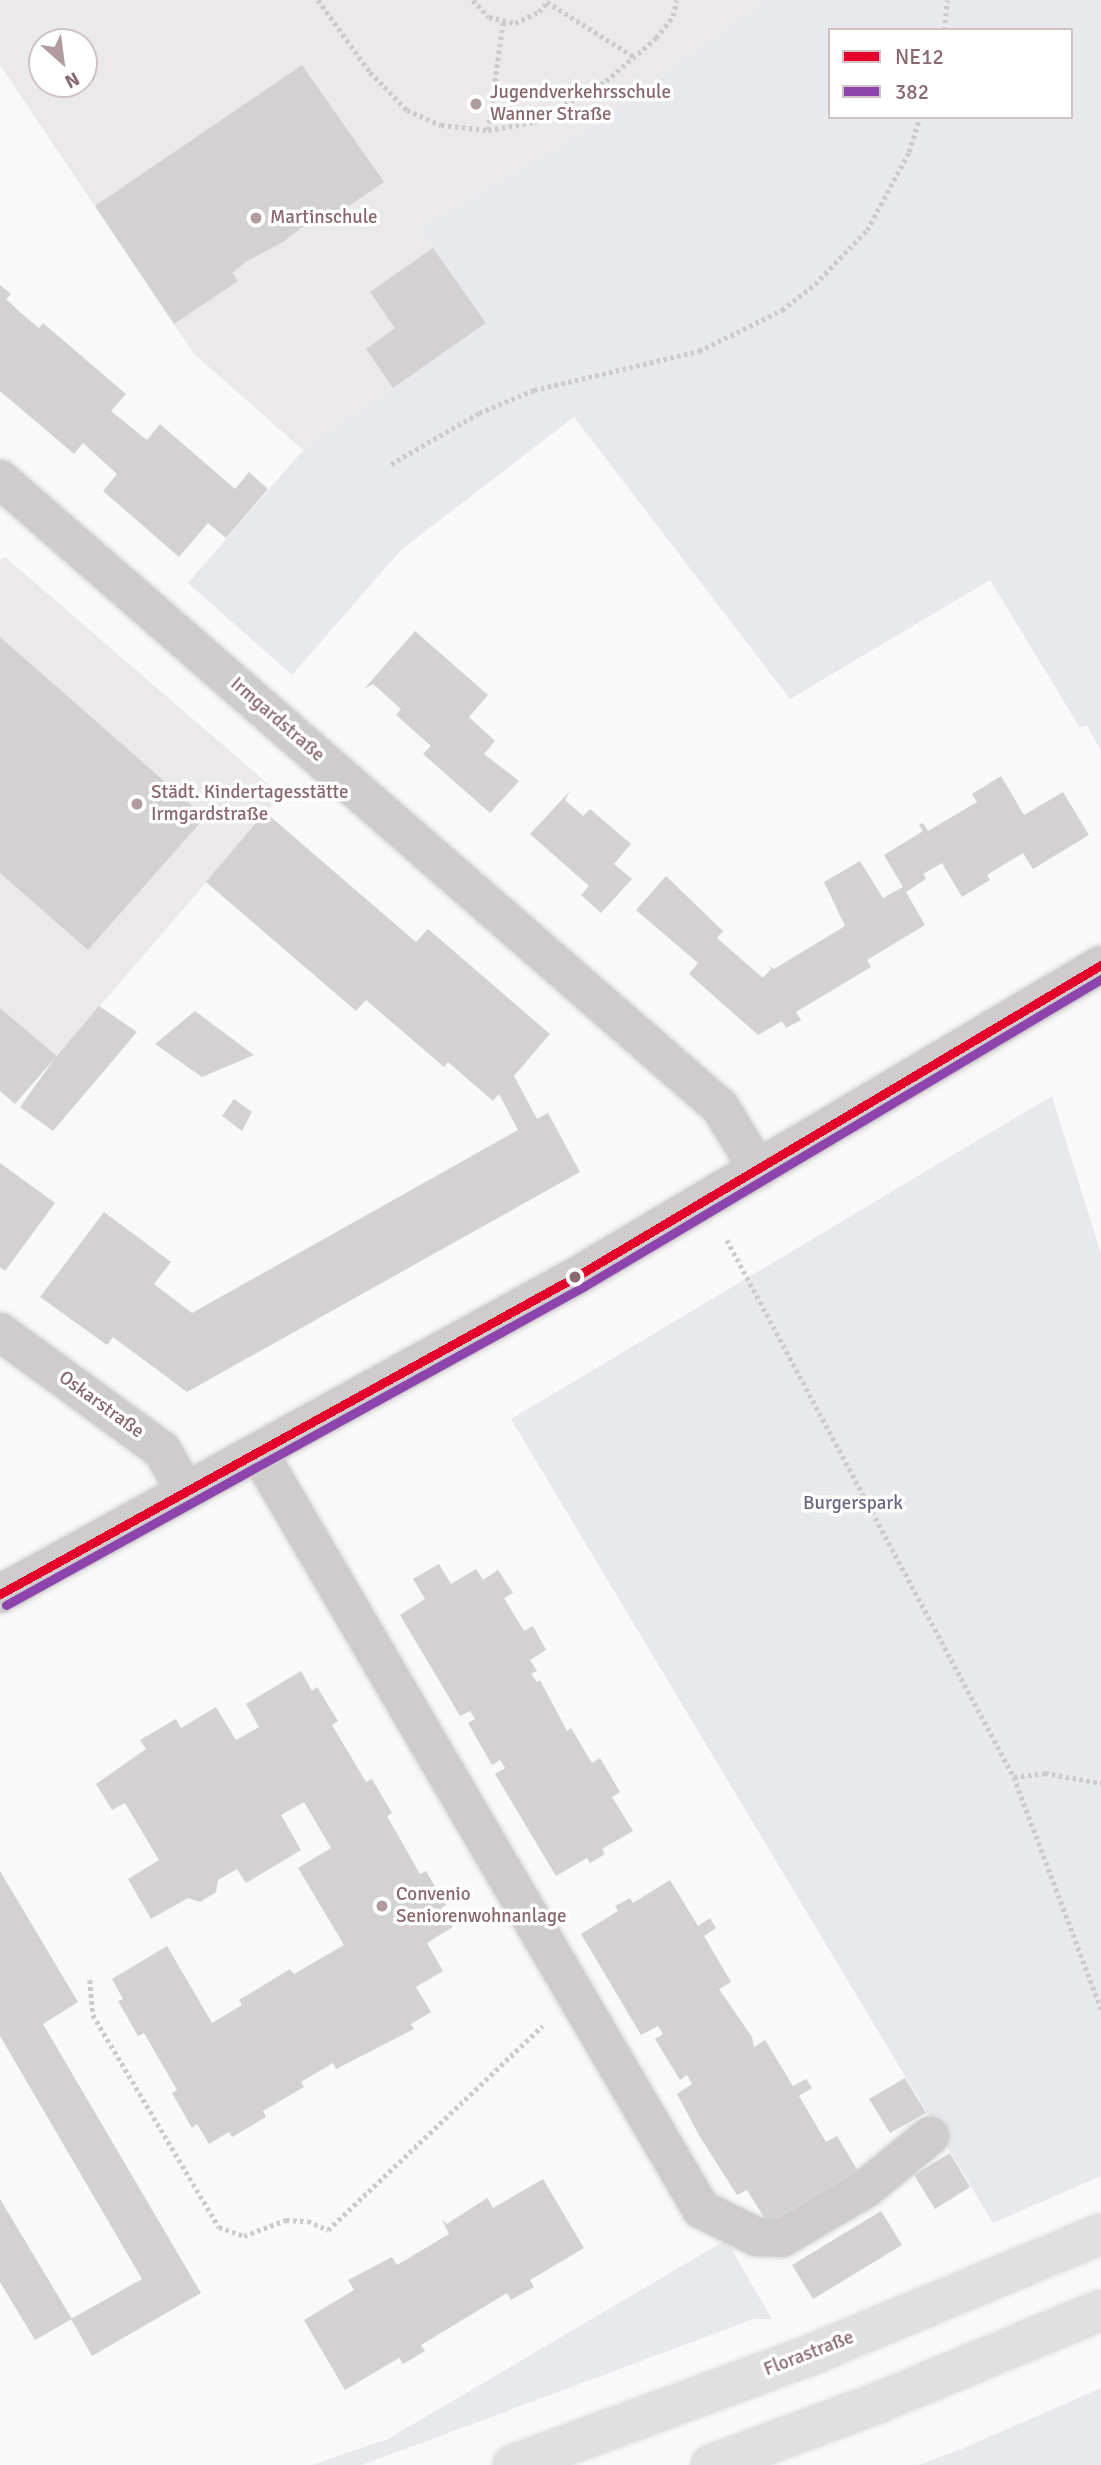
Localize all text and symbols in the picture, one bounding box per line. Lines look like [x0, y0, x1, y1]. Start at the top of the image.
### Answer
north arrow [28, 28, 98, 98]
legend [828, 28, 1073, 119]
text: NE12 [895, 44, 944, 70]
text: N [60, 66, 83, 93]
text: 382 [895, 79, 929, 105]
place label: Jugendverkehrsschule Wanner Straße [490, 82, 671, 126]
marker: Jugendverkehrsschule Wanner Straße [468, 96, 484, 112]
place label: Martinschule [270, 207, 378, 229]
marker: Martinschule [248, 210, 264, 226]
street label: Irmgardstraße [225, 673, 329, 767]
place label: Städt. Kindertagesstätte Irmgardstraße [151, 782, 349, 826]
marker: Städt. Kindertagesstätte Irmgardstraße [129, 796, 145, 812]
unlabelled marker [568, 1270, 582, 1284]
street label: Oskarstraße [54, 1366, 148, 1444]
park label: Burgerspark [803, 1493, 903, 1515]
place label: Convenio Seniorenwohnanlage [396, 1884, 566, 1928]
marker: Convenio Seniorenwohnanlage [374, 1898, 390, 1914]
street label: Florastraße [761, 2326, 857, 2382]

